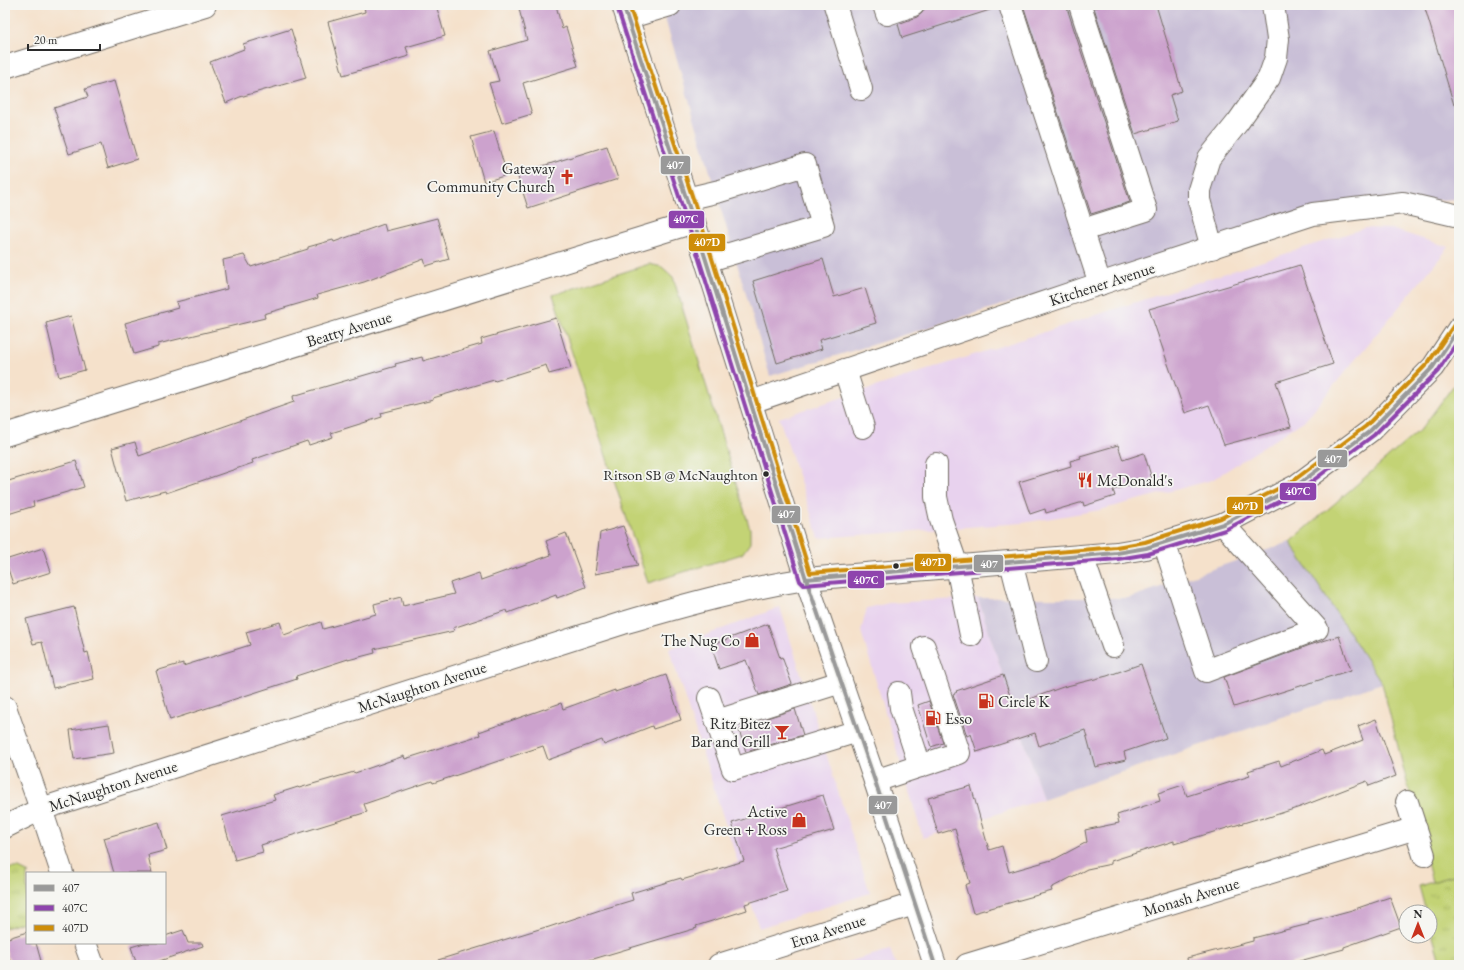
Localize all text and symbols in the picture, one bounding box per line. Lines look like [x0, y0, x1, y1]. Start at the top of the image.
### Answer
scale bar [28, 26, 100, 52]
text: 20 m [34, 32, 58, 48]
line badge: 407 [660, 155, 691, 175]
place label: Gateway Community Church [427, 158, 556, 197]
text: 407 [666, 158, 684, 172]
church icon: Gateway Community Church [558, 168, 576, 186]
line badge: 407C [668, 210, 705, 229]
text: 407C [673, 212, 699, 226]
line badge: 407D [688, 233, 726, 252]
text: 407D [694, 235, 721, 249]
street label: Kitchener Avenue [1046, 257, 1158, 311]
street label: Beatty Avenue [304, 306, 394, 352]
line badge: 407 [1317, 449, 1348, 468]
text: 407 [1324, 452, 1342, 466]
place label: Ritson SB @ McNaughton [603, 465, 758, 484]
marker: Ritson SB @ McNaughton [761, 469, 771, 479]
place label: McDonald's [1097, 470, 1173, 491]
restaurant icon: McDonald's [1076, 471, 1094, 489]
line badge: 407C [1279, 482, 1317, 501]
text: 407C [1285, 484, 1311, 498]
line badge: 407D [1226, 496, 1264, 515]
text: 407D [1232, 499, 1259, 513]
line badge: 407 [771, 505, 801, 524]
text: 407 [777, 507, 795, 521]
line badge: 407D [914, 553, 952, 572]
line badge: 407 [973, 554, 1004, 573]
text: 407D [920, 555, 947, 569]
text: 407 [980, 557, 998, 571]
unlabelled marker [891, 561, 901, 571]
line badge: 407C [847, 570, 885, 589]
text: 407C [853, 573, 879, 587]
place label: The Nug Co [661, 630, 740, 651]
shop icon: The Nug Co [743, 631, 761, 649]
street label: McNaughton Avenue [355, 656, 489, 718]
place label: Circle K [998, 691, 1050, 712]
fuel station icon: Circle K [977, 692, 995, 710]
place label: Esso [945, 708, 972, 729]
fuel station icon: Esso [924, 709, 942, 727]
place label: Ritz Bitez Bar and Grill [691, 713, 770, 752]
bar icon: Ritz Bitez Bar and Grill [773, 723, 791, 741]
street label: McNaughton Avenue [46, 755, 180, 817]
line badge: 407 [868, 795, 898, 815]
text: 407 [874, 798, 892, 812]
place label: Active Green + Ross [704, 801, 787, 840]
shop icon: Active Green + Ross [790, 811, 808, 829]
legend [26, 872, 166, 944]
street label: Monash Avenue [1140, 872, 1242, 922]
text: 407 [62, 880, 80, 896]
text: 407C [62, 900, 88, 916]
north arrow [1398, 904, 1438, 944]
text: N [1414, 907, 1423, 921]
street label: Etna Avenue [788, 909, 868, 953]
text: 407D [62, 920, 88, 936]

